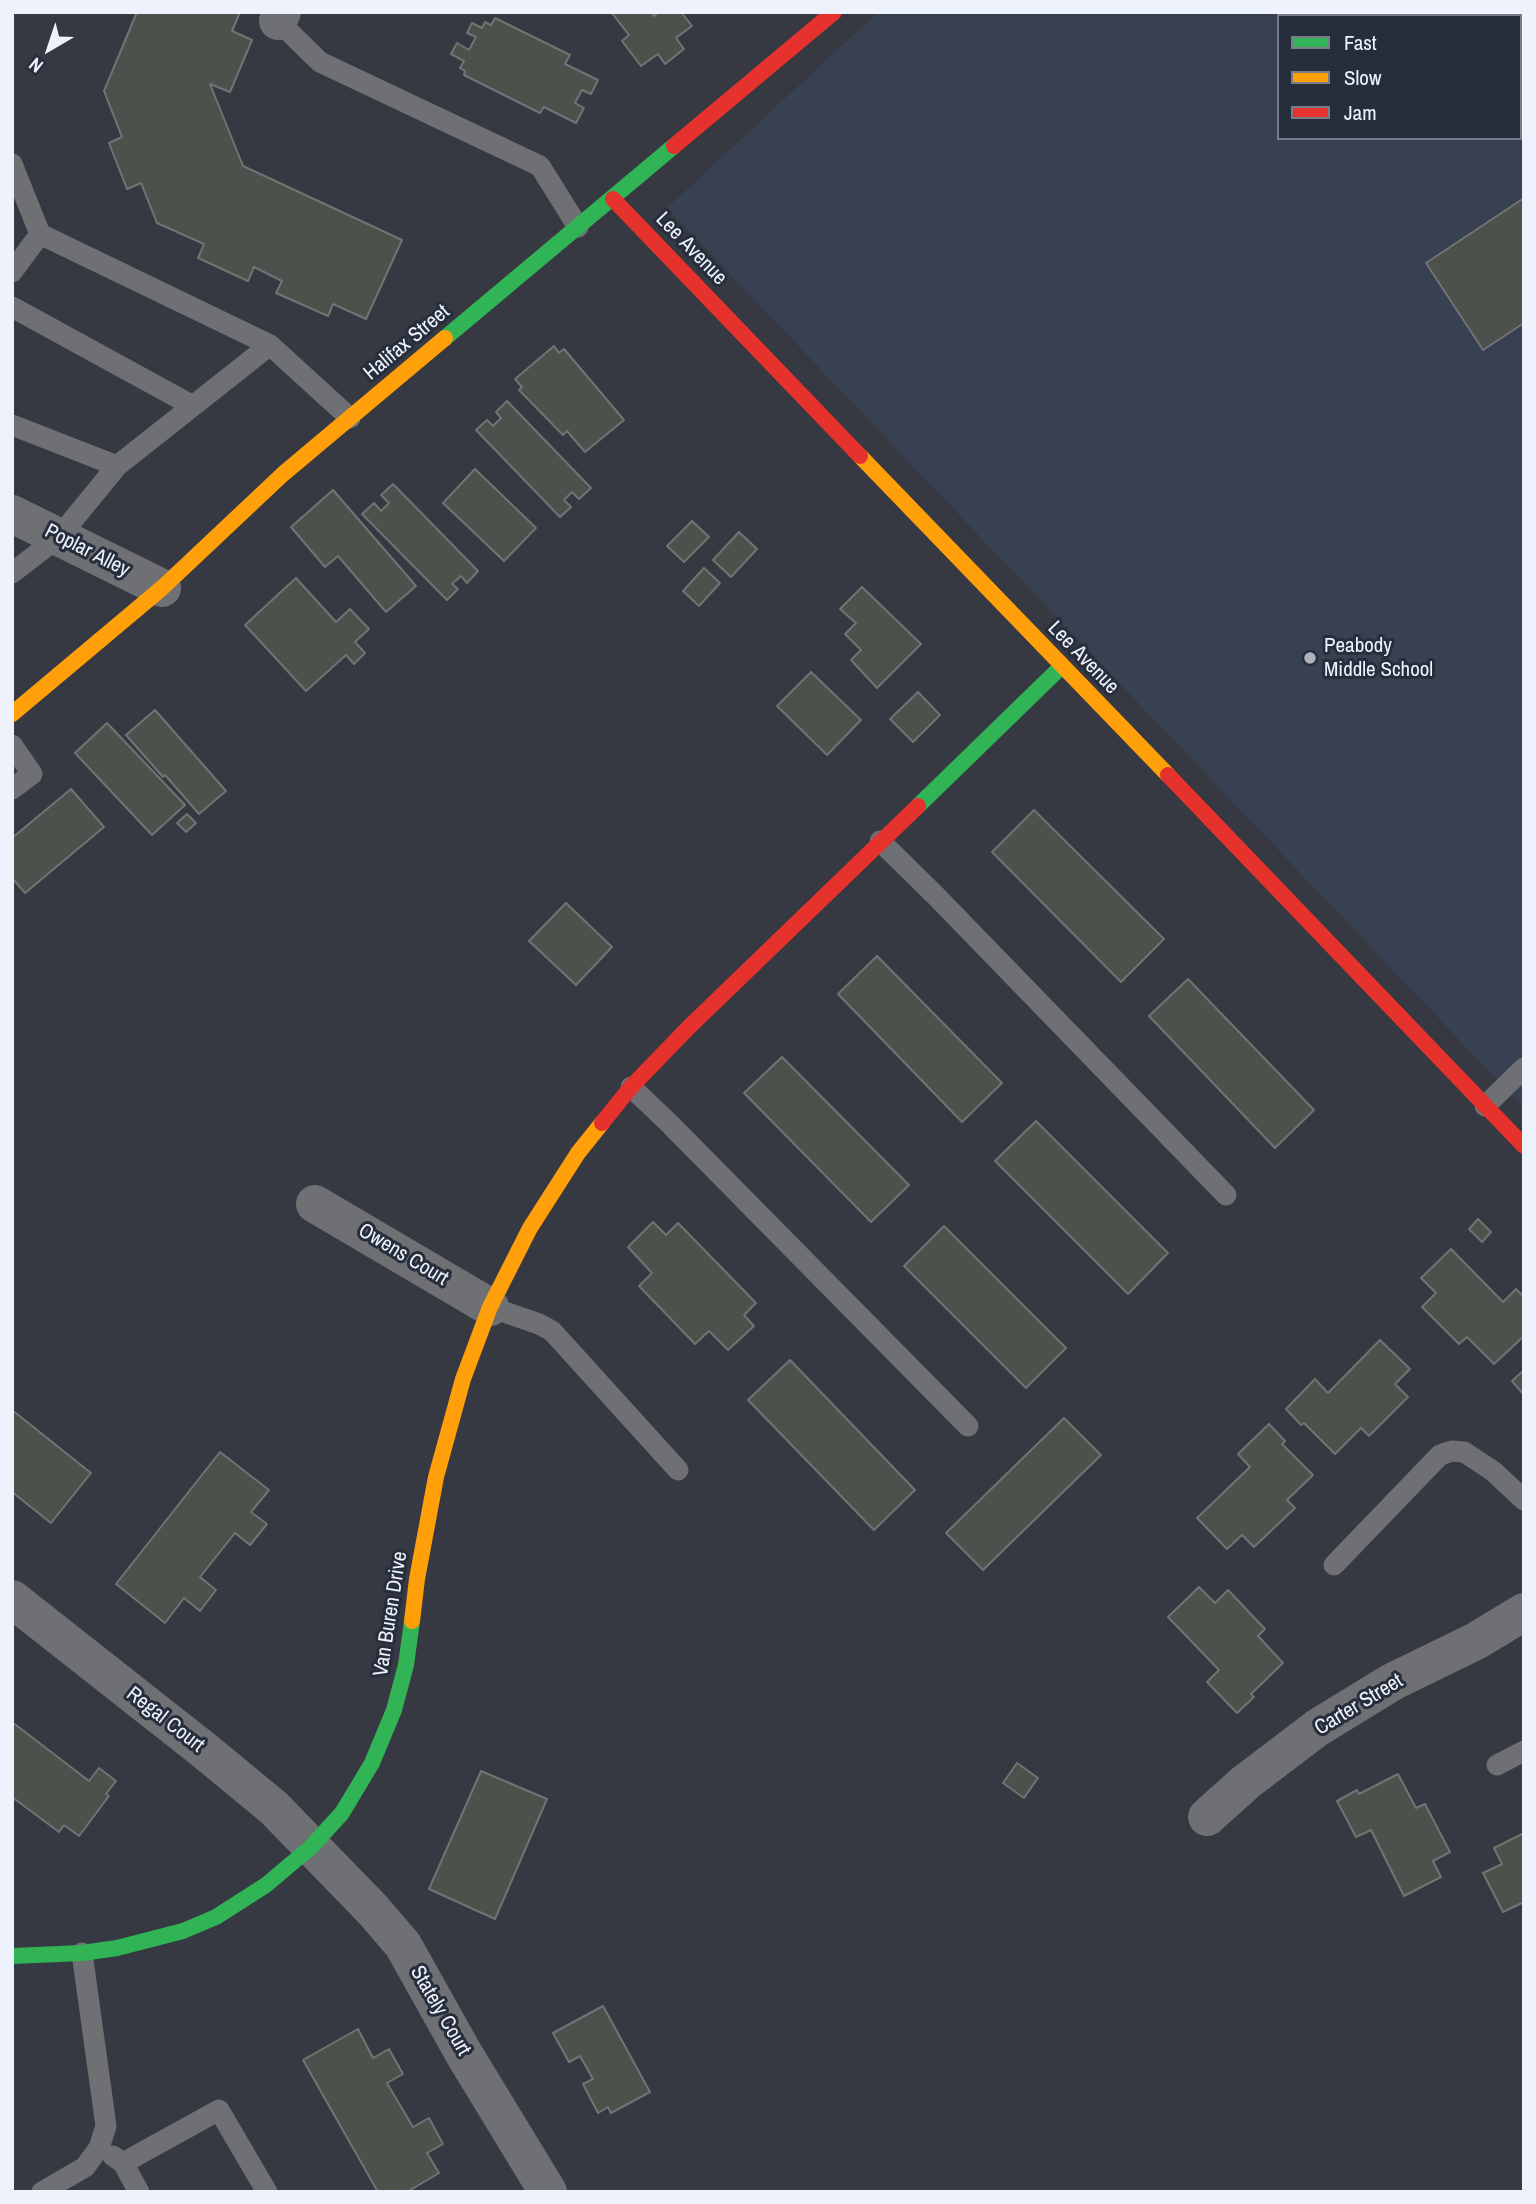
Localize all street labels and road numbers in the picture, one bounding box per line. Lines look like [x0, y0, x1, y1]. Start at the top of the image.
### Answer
street label: Lee Avenue [650, 207, 732, 291]
street label: Halifax Street [359, 300, 455, 386]
street label: Poplar Alley [40, 519, 134, 583]
street label: Lee Avenue [1042, 616, 1124, 700]
street label: Owens Court [353, 1218, 453, 1292]
street label: Van Buren Drive [369, 1550, 413, 1678]
street label: Carter Street [1310, 1669, 1408, 1741]
street label: Regal Court [121, 1682, 209, 1758]
street label: Stately Court [404, 1962, 476, 2060]

